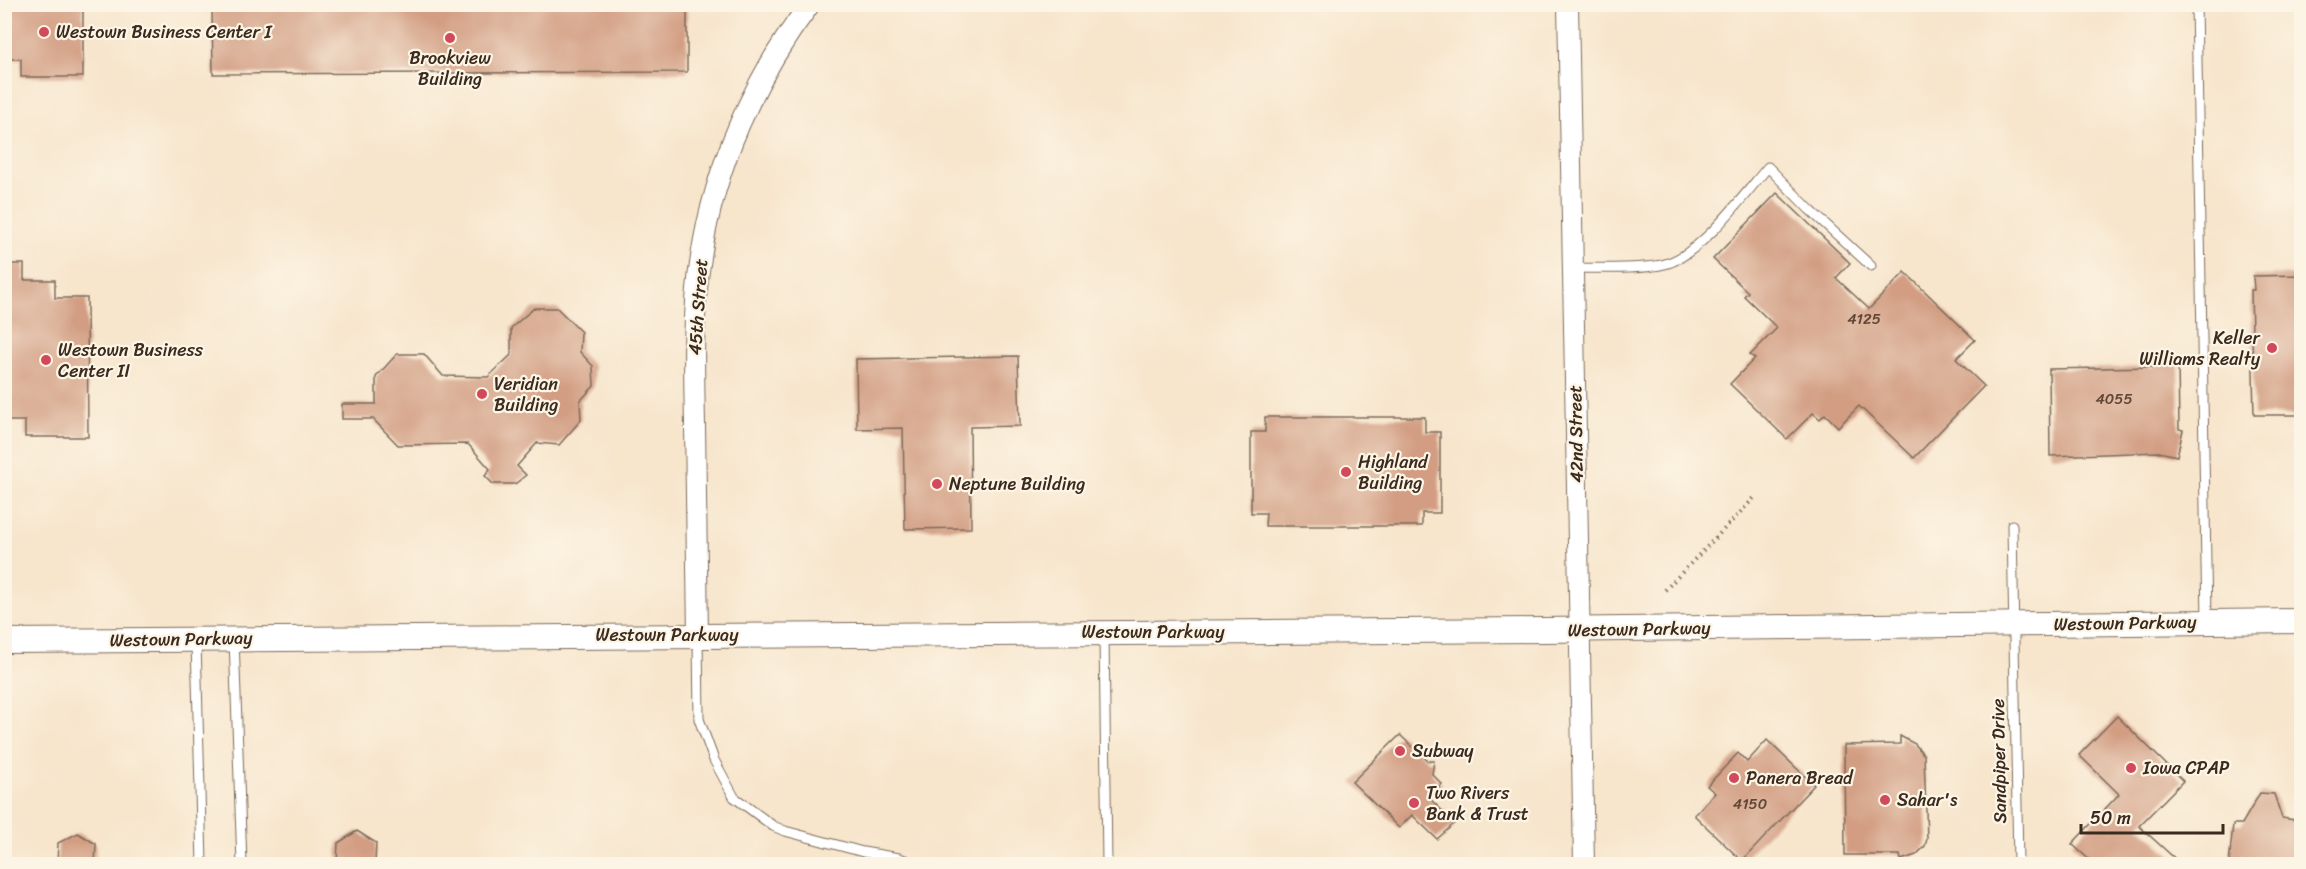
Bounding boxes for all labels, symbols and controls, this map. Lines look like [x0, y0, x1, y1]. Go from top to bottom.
place label: Westown Business Center I [56, 16, 274, 48]
marker: Westown Business Center I [37, 25, 51, 39]
marker: Brookview Building [443, 31, 457, 45]
place label: Brookview Building [409, 42, 491, 95]
street label: 45th Street [679, 258, 717, 356]
house number: 4125 [1847, 306, 1881, 332]
place label: Keller Williams Realty [2139, 322, 2262, 375]
place label: Westown Business Center II [58, 334, 204, 387]
marker: Keller Williams Realty [2265, 341, 2279, 355]
marker: Westown Business Center II [39, 353, 53, 367]
place label: Veridian Building [494, 368, 558, 421]
street label: 42nd Street [1559, 385, 1593, 483]
house number: 4055 [2095, 386, 2133, 412]
marker: Veridian Building [475, 387, 489, 401]
place label: Highland Building [1358, 446, 1429, 499]
marker: Highland Building [1339, 465, 1353, 479]
place label: Neptune Building [949, 468, 1085, 500]
marker: Neptune Building [930, 477, 944, 491]
street label: Westown Parkway [2053, 606, 2197, 640]
street label: Westown Parkway [1567, 612, 1711, 646]
street label: Westown Parkway [1082, 616, 1225, 648]
street label: Westown Parkway [596, 619, 739, 651]
street label: Westown Parkway [109, 622, 253, 656]
street label: Sandpiper Drive [1982, 698, 2016, 824]
place label: Subway [1412, 735, 1474, 767]
marker: Subway [1393, 744, 1407, 758]
place label: Iowa CPAP [2142, 752, 2230, 784]
marker: Iowa CPAP [2124, 761, 2138, 775]
place label: Panera Bread [1746, 762, 1854, 794]
marker: Panera Bread [1727, 771, 1741, 785]
place label: Two Rivers Bank & Trust [1426, 777, 1529, 830]
place label: Sahar's [1897, 784, 1958, 816]
house number: 4150 [1733, 791, 1767, 817]
marker: Sahar's [1878, 793, 1892, 807]
marker: Two Rivers Bank & Trust [1407, 796, 1421, 810]
scale bar [2081, 797, 2224, 835]
text: 50 m [2090, 802, 2131, 834]

